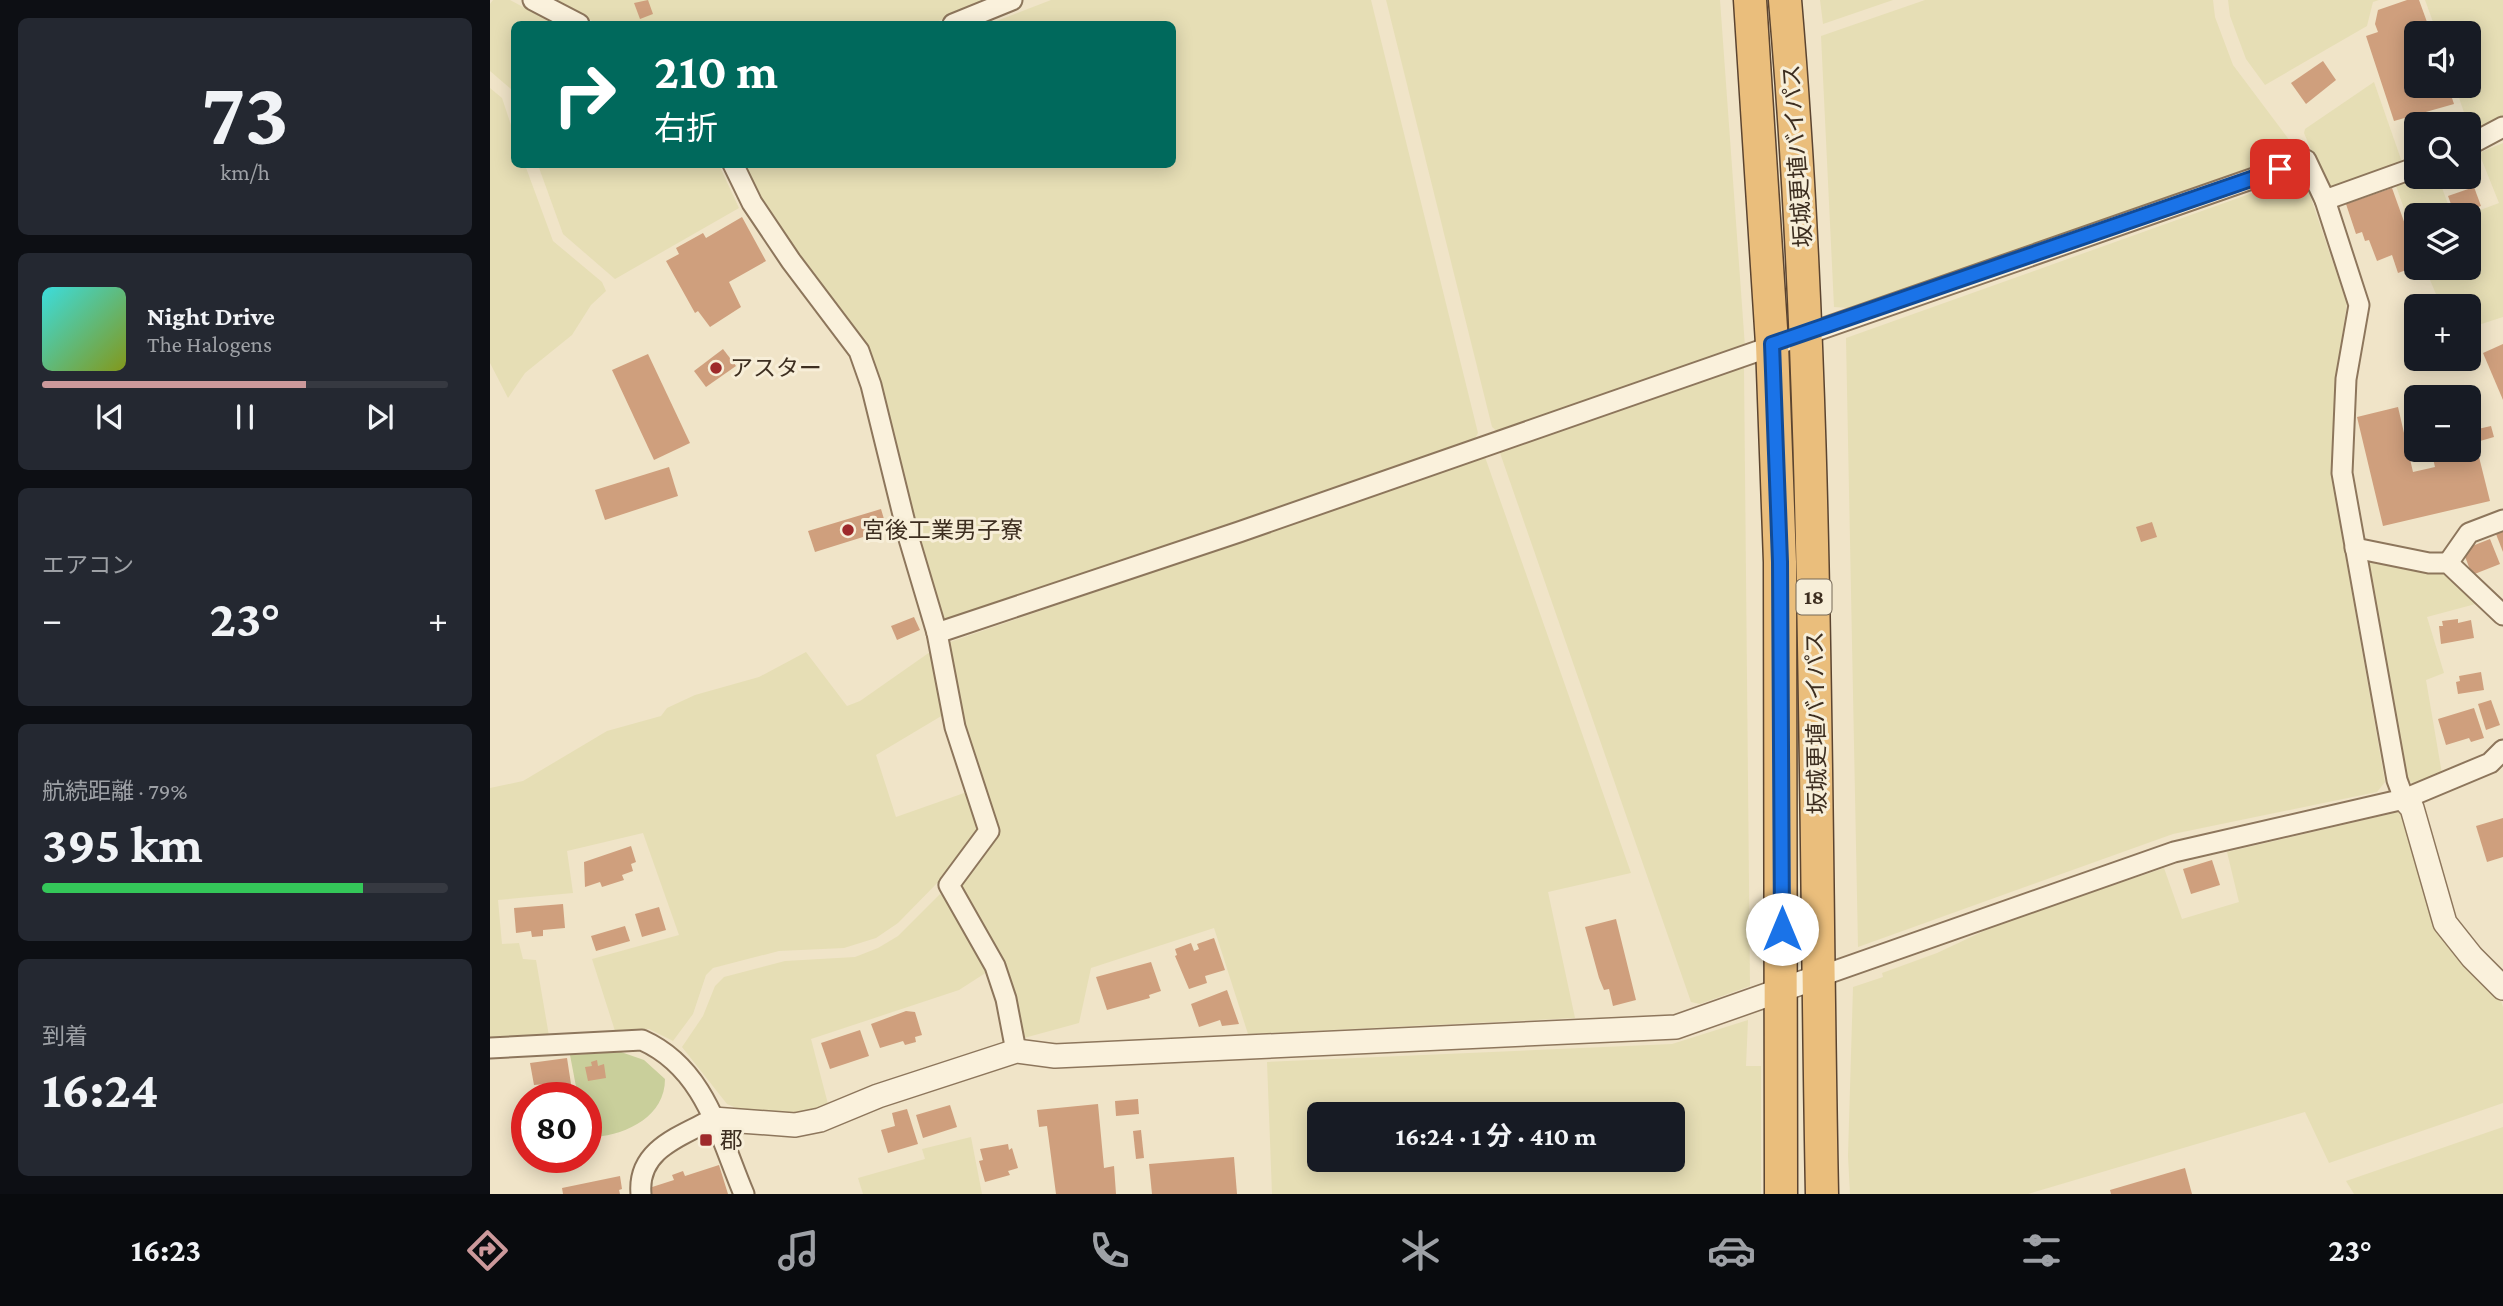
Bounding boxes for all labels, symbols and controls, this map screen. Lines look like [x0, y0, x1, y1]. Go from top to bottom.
map controls [2404, 21, 2481, 462]
button: sound [2404, 21, 2481, 98]
text: 210 m [654, 44, 778, 99]
icon: right [539, 49, 630, 140]
text: 73 [201, 62, 289, 164]
street label: 坂城更埴バイパス [1778, 64, 1816, 248]
text: 右折 [654, 110, 718, 146]
button: search [2404, 112, 2481, 189]
pin [2250, 139, 2310, 199]
icon: arrive [2261, 150, 2299, 188]
text: km/h [220, 159, 270, 185]
button: layers [2404, 203, 2481, 280]
button: + [2404, 294, 2481, 371]
text: Night Drive [147, 302, 275, 331]
text: The Halogens [147, 331, 272, 357]
place label: アスター [730, 355, 822, 381]
marker: アスター [708, 360, 724, 376]
button: − [2404, 385, 2481, 462]
icon: previous [91, 398, 129, 436]
icon: pause [226, 398, 264, 436]
icon: next [361, 398, 399, 436]
place label: 宮後工業男子寮 [862, 517, 1023, 543]
marker: 宮後工業男子寮 [840, 522, 856, 538]
text: エアコン [42, 552, 134, 578]
road number: 18 [1796, 580, 1832, 614]
text: 23° [209, 589, 281, 647]
text: − [42, 598, 62, 640]
text: + [428, 598, 448, 640]
street label: 坂城更埴バイパス [1801, 631, 1831, 815]
text: 航続距離 · 79% [42, 778, 187, 804]
text: 395 km [42, 815, 203, 873]
position arrow [1745, 892, 1819, 966]
text: 到着 [42, 1023, 88, 1049]
text: 16:24 [42, 1060, 159, 1118]
speed limit sign: 80 [511, 1082, 602, 1173]
text: 16:24 · 1 分 · 410 m [1396, 1122, 1596, 1151]
place label: 郡 [720, 1127, 743, 1153]
marker: 郡 [698, 1132, 714, 1148]
icon: directions [463, 1226, 512, 1275]
icon: music [774, 1226, 823, 1275]
icon: phone [1085, 1226, 1134, 1275]
icon: climate [1396, 1226, 1445, 1275]
icon: car [1707, 1226, 1756, 1275]
icon: filters [2017, 1226, 2066, 1275]
text: 16:23 [131, 1232, 201, 1268]
text: 23° [2328, 1232, 2372, 1268]

